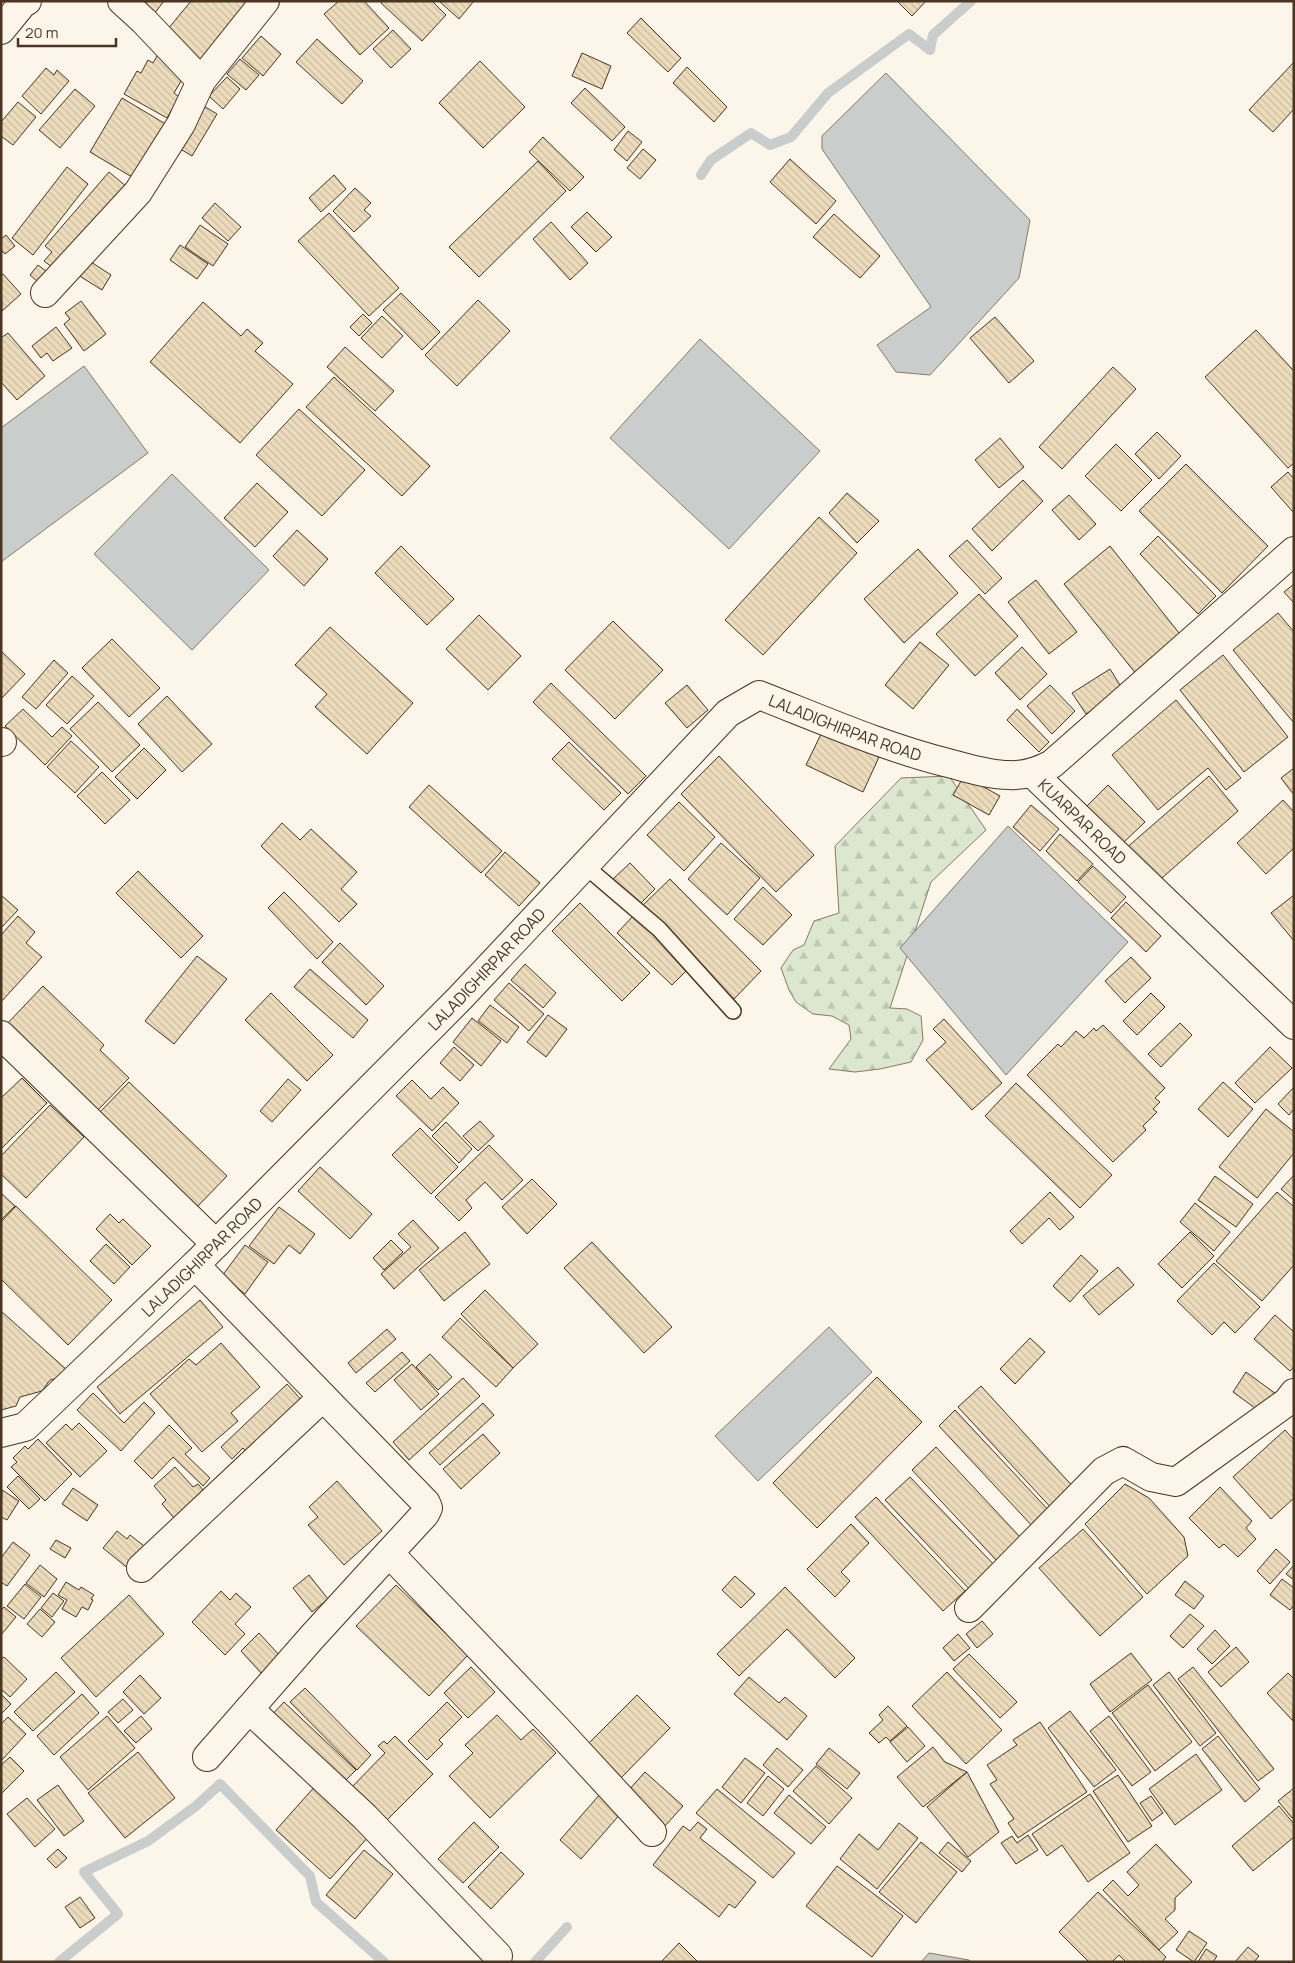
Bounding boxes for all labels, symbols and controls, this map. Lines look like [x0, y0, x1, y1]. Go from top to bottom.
scale bar [18, 15, 115, 47]
text: 20 m [25, 22, 58, 43]
street label: LALADIGHIRPAR ROAD [765, 689, 925, 766]
street label: KUARPAR ROAD [1033, 774, 1132, 870]
street label: LALADIGHIRPAR ROAD [423, 903, 550, 1035]
street label: LALADIGHIRPAR ROAD [136, 1192, 267, 1322]

